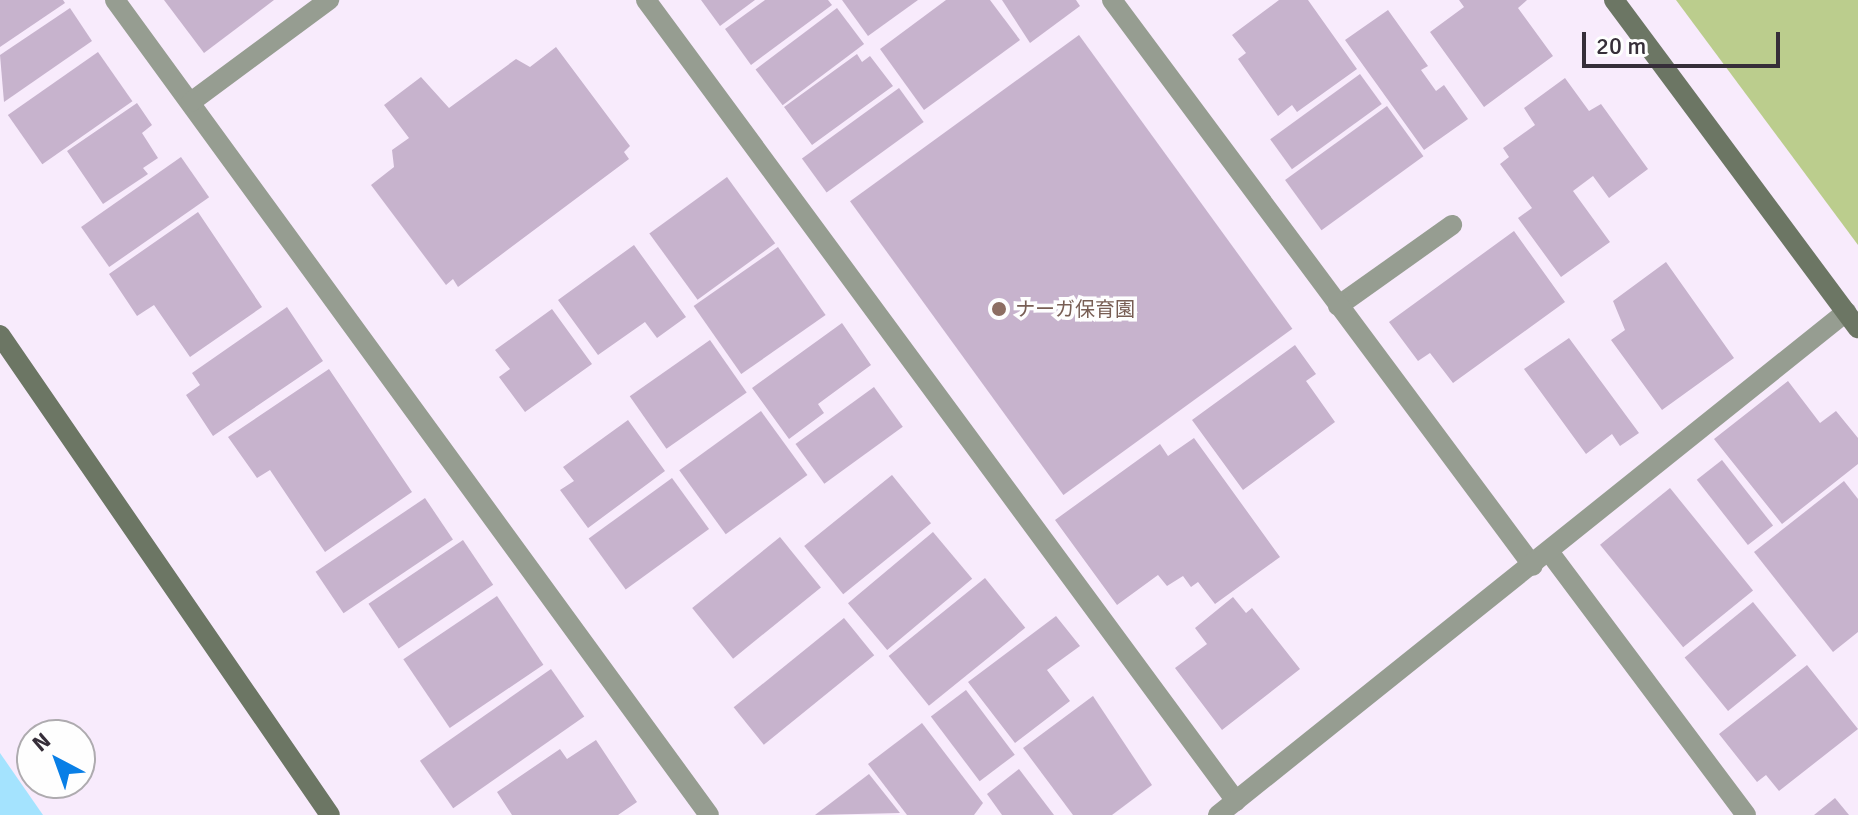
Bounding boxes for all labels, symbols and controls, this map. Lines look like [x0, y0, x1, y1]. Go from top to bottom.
scale bar [1586, 16, 1784, 66]
text: 20 m [1596, 31, 1646, 61]
place label: ナーガ保育園 [1015, 297, 1135, 321]
marker: ナーガ保育園 [990, 300, 1008, 318]
north arrow [16, 719, 96, 799]
text: N [27, 727, 56, 757]

